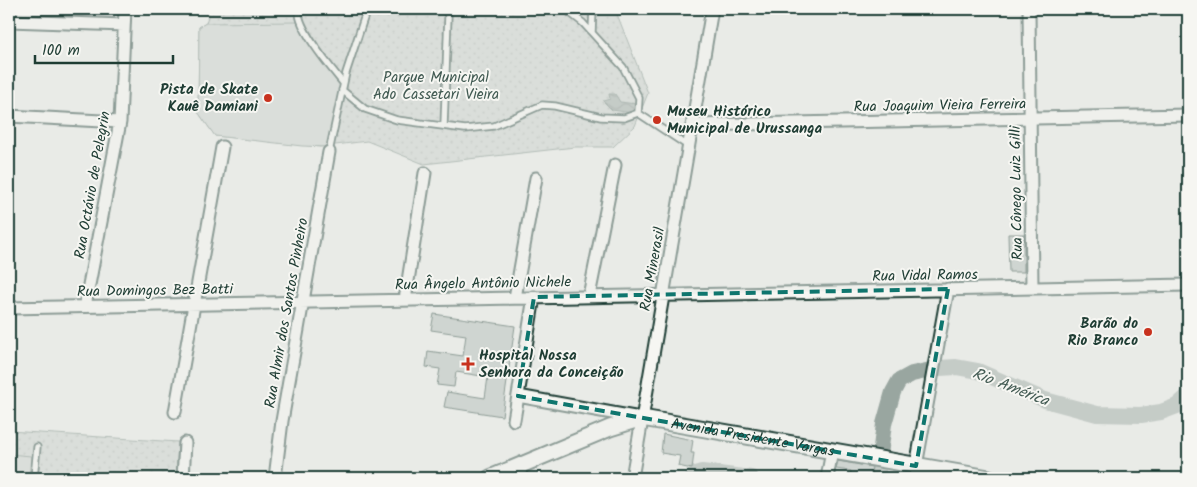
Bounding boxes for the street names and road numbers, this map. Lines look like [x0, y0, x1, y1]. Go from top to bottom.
street label: Rua Joaquim Vieira Ferreira [854, 92, 1026, 120]
street label: Rua Octávio de Pelegrin [68, 109, 118, 261]
street label: Rua Cônego Luiz Gilli [1004, 124, 1030, 261]
street label: Rua Almir dos Santos Pinheiro [258, 216, 316, 410]
street label: Rua Minerasil [634, 225, 672, 313]
street label: Rua Vidal Ramos [872, 263, 979, 289]
street label: Rua Ângelo Antônio Nichele [395, 270, 572, 298]
street label: Rua Domingos Bez Batti [77, 278, 235, 304]
street label: Avenida Presidente Vargas [669, 412, 837, 464]

